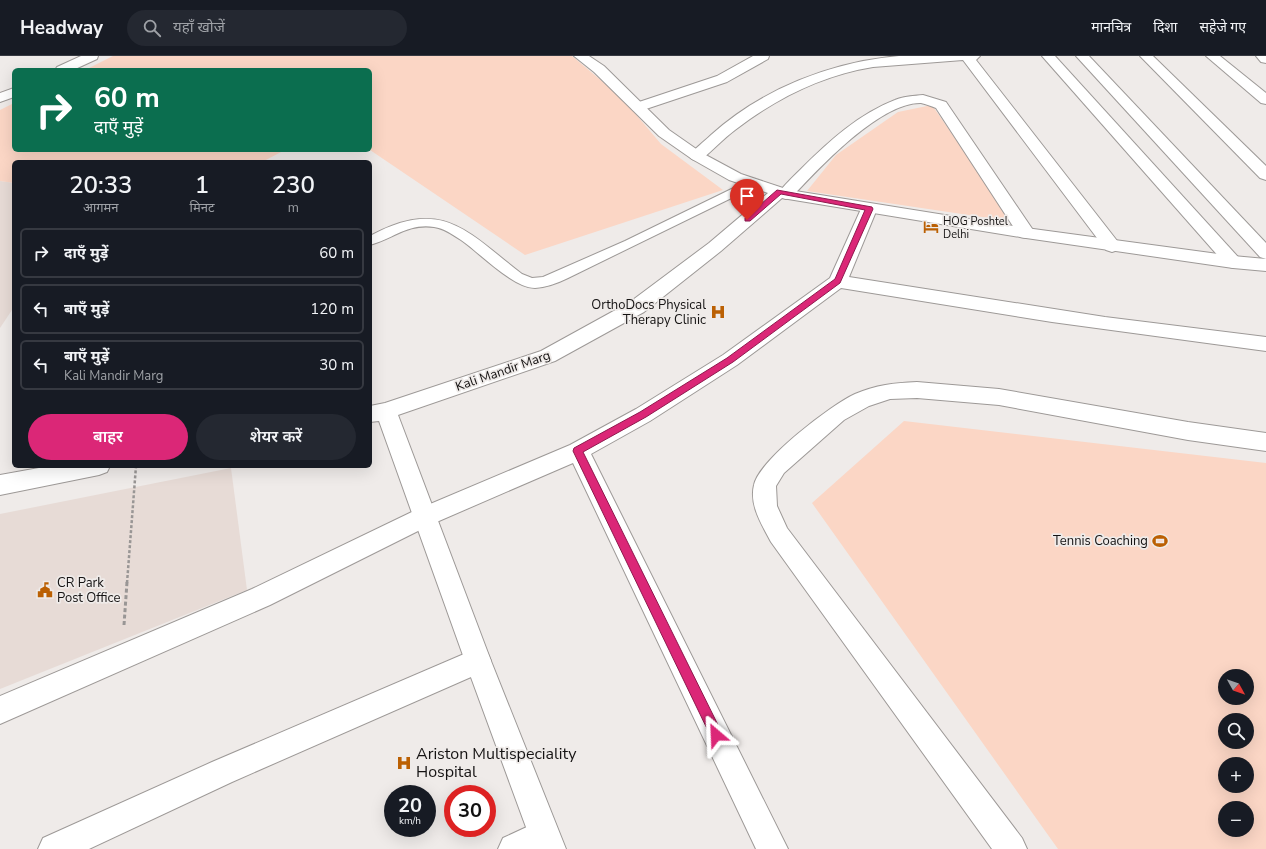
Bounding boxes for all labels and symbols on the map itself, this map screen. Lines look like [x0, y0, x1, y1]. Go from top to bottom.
pin [730, 179, 764, 220]
place label: HOG Poshtel Delhi [943, 214, 1009, 242]
hotel icon: HOG Poshtel Delhi [922, 218, 940, 236]
place label: OrthoDocs Physical Therapy Clinic [591, 296, 706, 329]
hospital icon: OrthoDocs Physical Therapy Clinic [709, 303, 727, 321]
street label: Kali Mandir Marg [453, 346, 553, 396]
place label: Tennis Coaching [1053, 532, 1148, 550]
sports icon: Tennis Coaching [1151, 532, 1169, 550]
place label: CR Park Post Office [57, 574, 120, 607]
public building icon: CR Park Post Office [36, 581, 54, 599]
north arrow [1218, 669, 1254, 705]
position arrow [695, 714, 737, 756]
place label: Ariston Multispeciality Hospital [416, 743, 577, 783]
hospital icon: Ariston Multispeciality Hospital [395, 754, 413, 772]
speed limit sign: 30 [444, 785, 496, 837]

